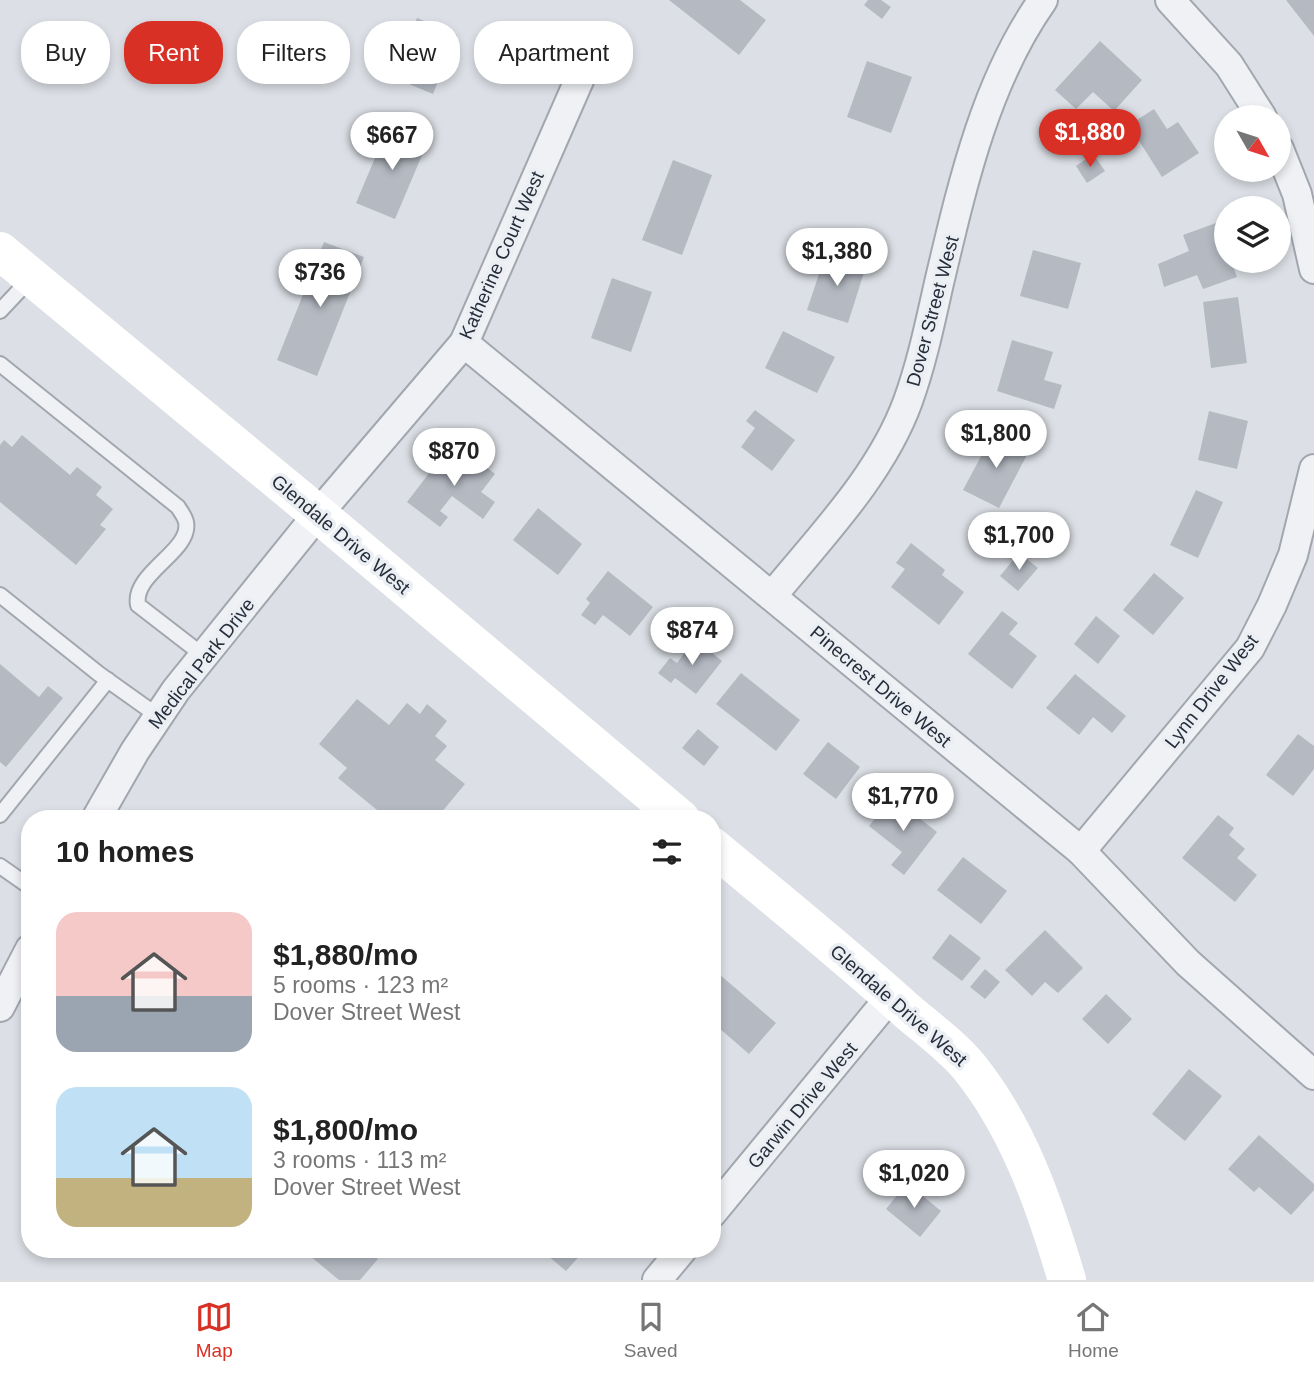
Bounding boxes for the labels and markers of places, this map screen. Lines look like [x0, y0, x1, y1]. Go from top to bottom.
pin: $1,880 [1033, 110, 1147, 169]
pin: $667 [351, 113, 433, 172]
pin: $1,380 [780, 229, 894, 288]
pin: $736 [279, 250, 361, 309]
pin: $1,800 [939, 410, 1053, 470]
pin: $870 [413, 428, 495, 488]
pin: $1,700 [962, 512, 1076, 572]
pin: $874 [651, 608, 733, 667]
pin: $1,770 [846, 774, 960, 833]
pin: $1,020 [857, 1150, 971, 1210]

